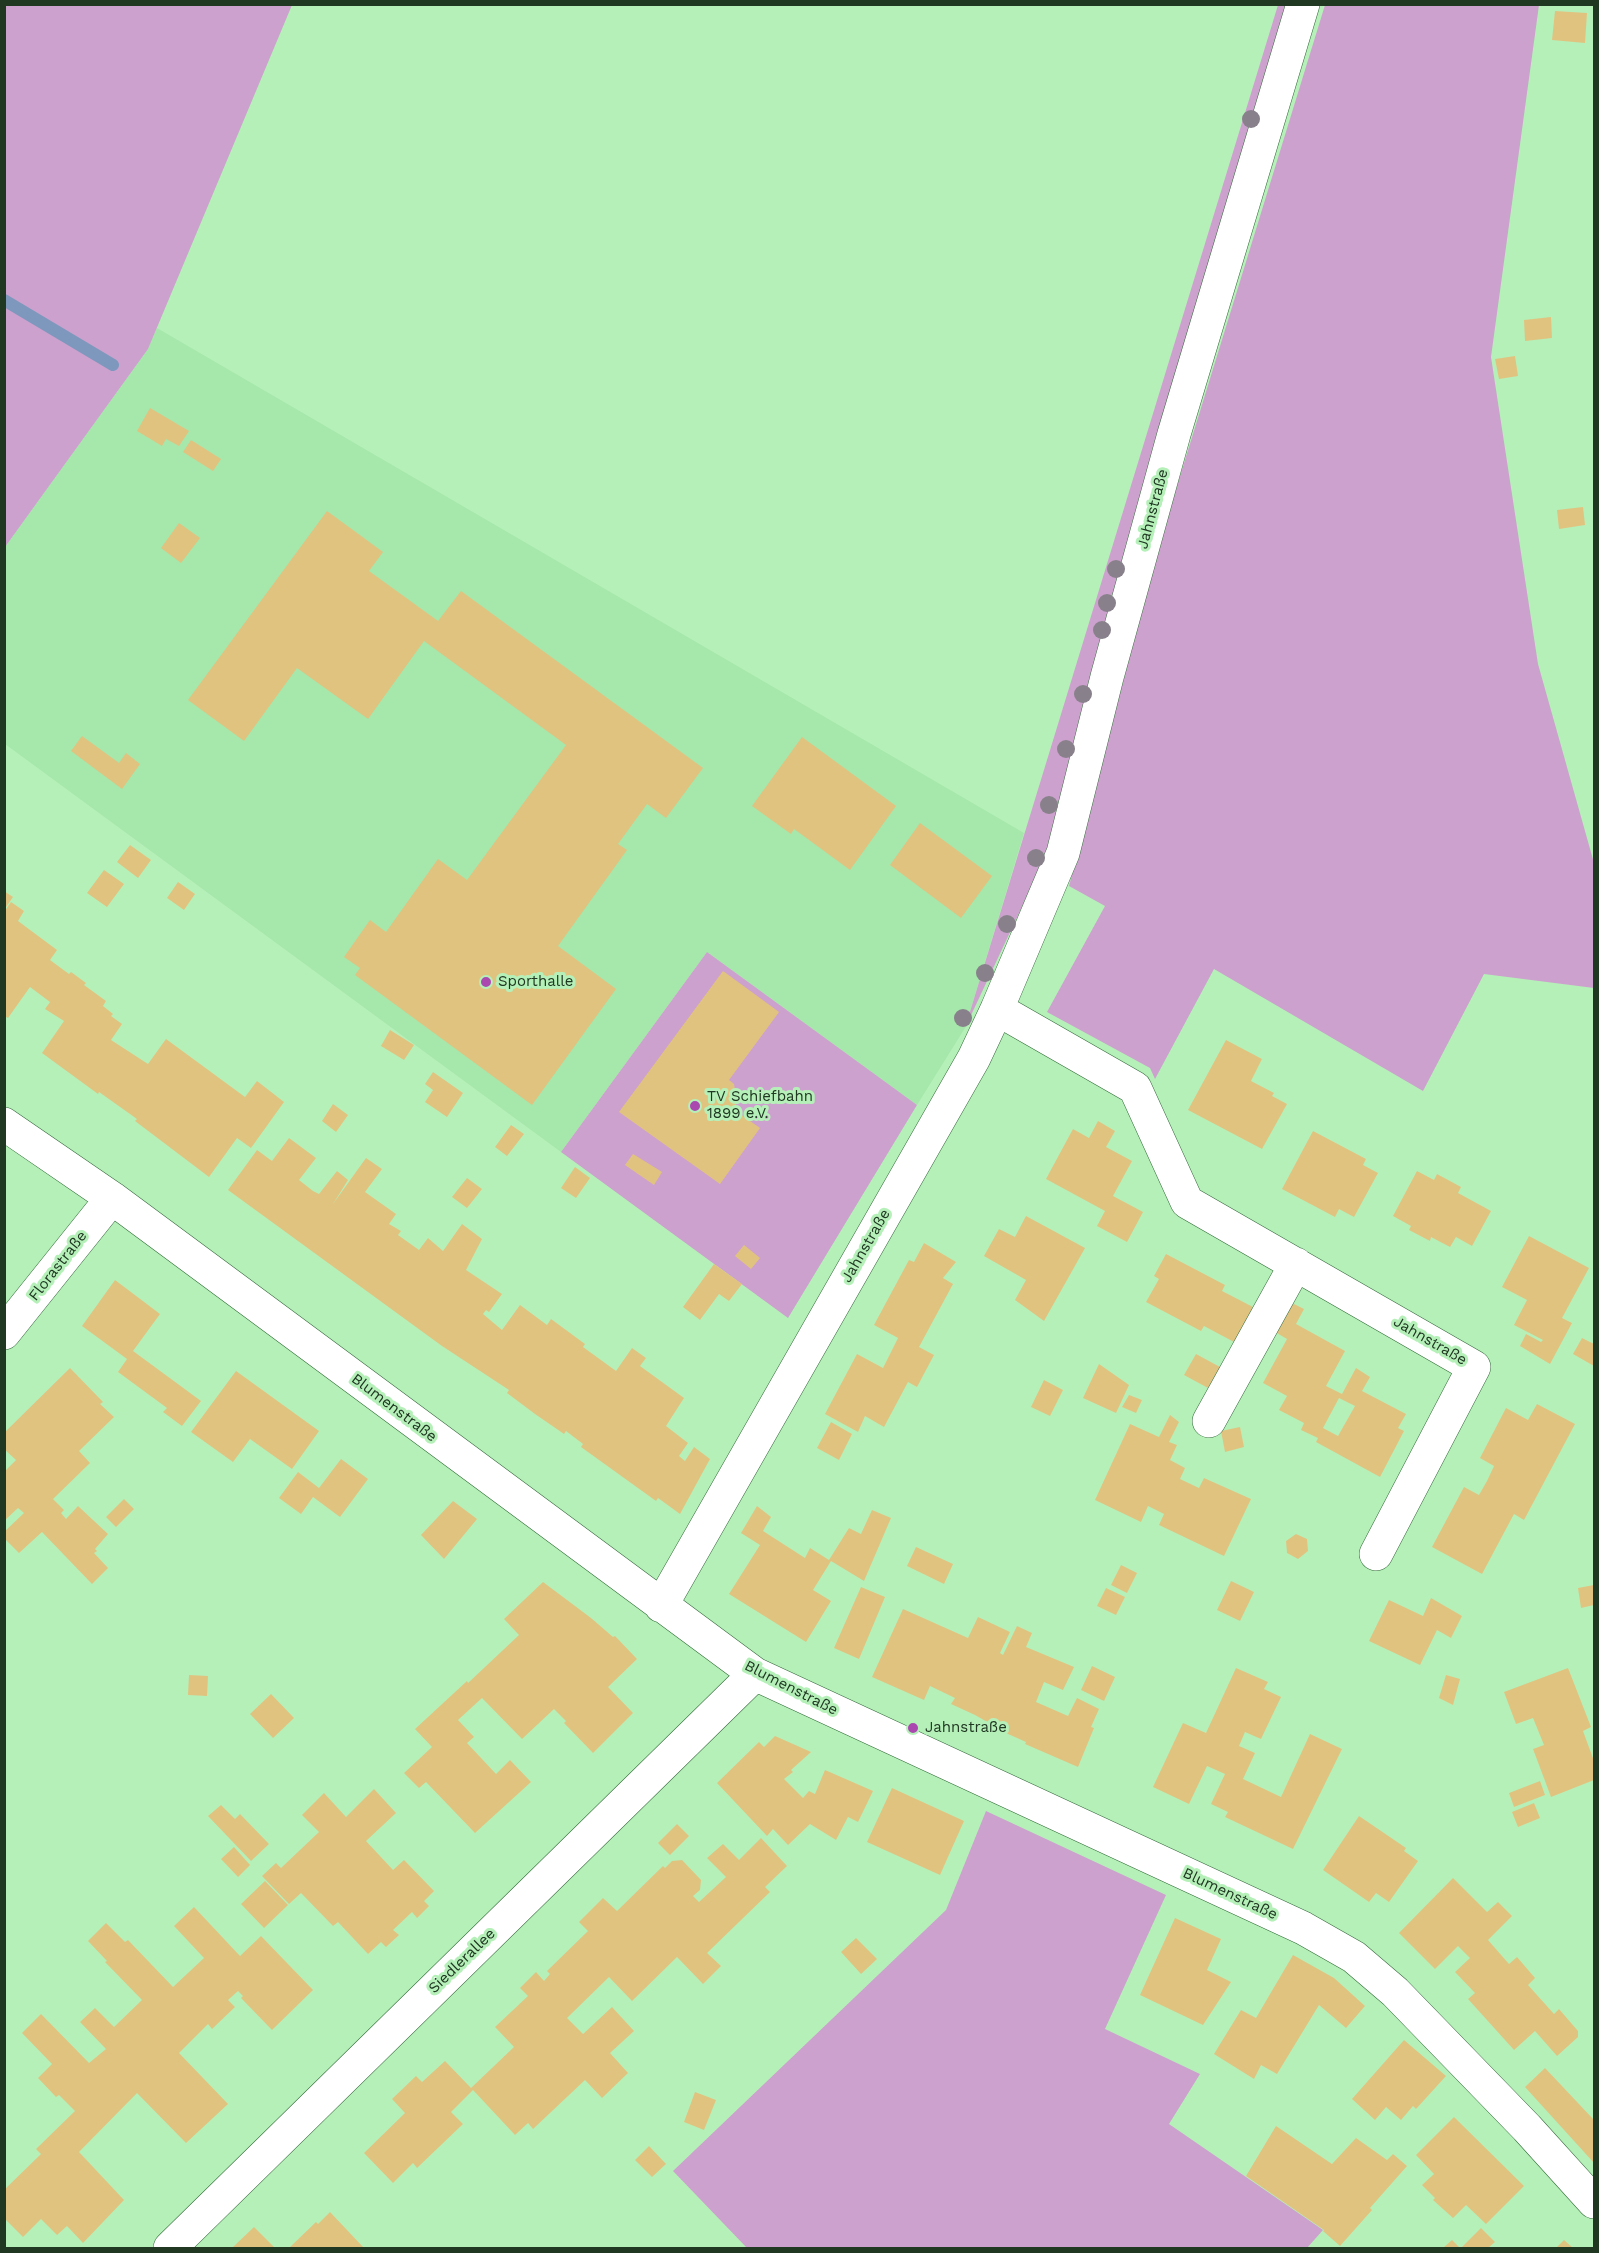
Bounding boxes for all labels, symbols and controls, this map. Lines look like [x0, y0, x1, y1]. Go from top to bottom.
street label: Jahnstraße [1134, 467, 1172, 551]
place label: Sporthalle [498, 973, 574, 991]
marker: Sporthalle [479, 975, 493, 989]
place label: TV Schiefbahn 1899 e.V. [707, 1088, 813, 1123]
marker: TV Schiefbahn 1899 e.V. [688, 1099, 702, 1113]
street label: Jahnstraße [838, 1206, 894, 1286]
street label: Florastraße [25, 1228, 91, 1304]
street label: Jahnstraße [1390, 1313, 1470, 1369]
street label: Blumenstraße [348, 1370, 440, 1446]
street label: Blumenstraße [741, 1657, 841, 1719]
place label: Jahnstraße [925, 1719, 1007, 1737]
marker: Jahnstraße [906, 1721, 920, 1735]
street label: Blumenstraße [1180, 1864, 1280, 1924]
street label: Siedlerallee [425, 1925, 499, 1997]

